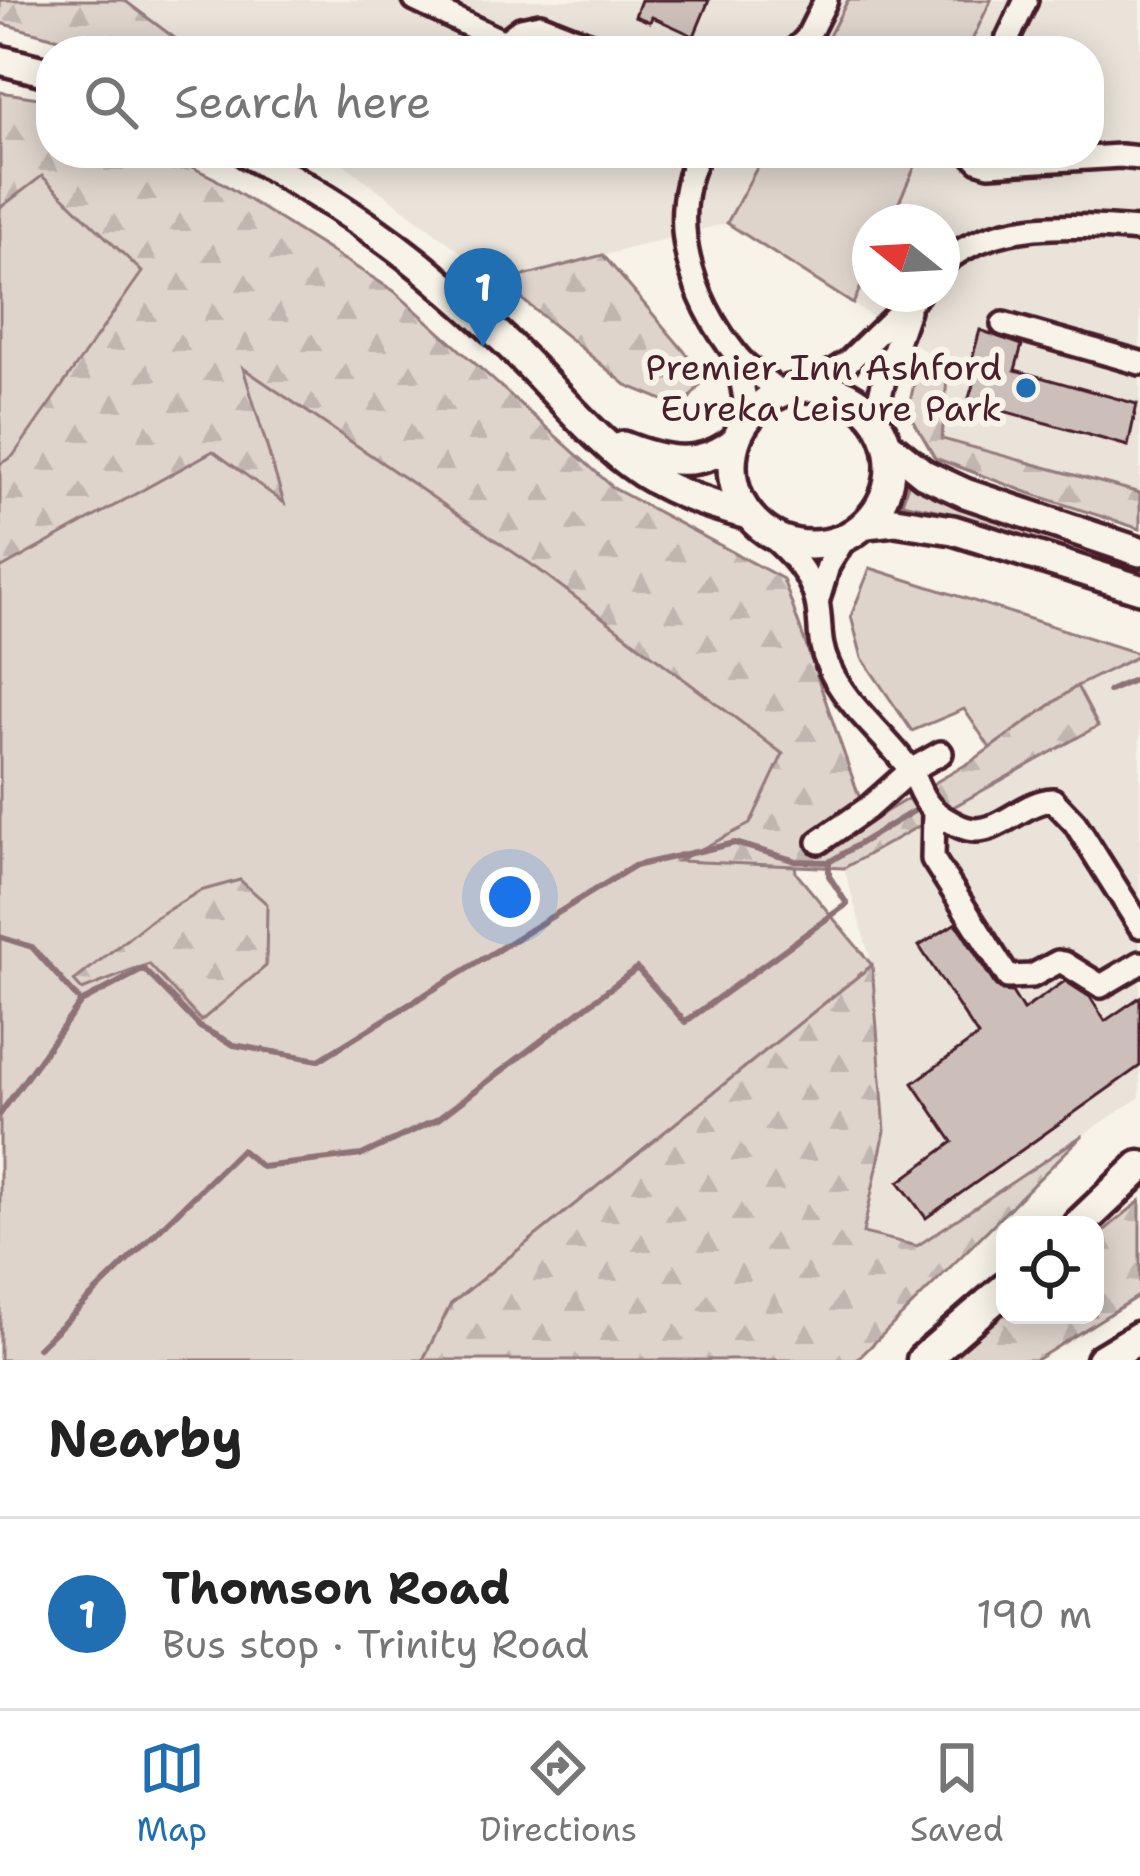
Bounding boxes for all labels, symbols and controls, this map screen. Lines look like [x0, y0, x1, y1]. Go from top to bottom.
search box [36, 36, 1104, 168]
icon: search [78, 69, 144, 135]
text: Search here [174, 72, 431, 132]
north arrow [852, 204, 960, 312]
pin: 1 [444, 248, 522, 347]
place label: Premier Inn Ashford Eureka Leisure Park [645, 343, 1002, 433]
marker: Premier Inn Ashford Eureka Leisure Park [1013, 375, 1039, 401]
your location [480, 867, 540, 927]
map controls [996, 1216, 1104, 1324]
button: locate [996, 1216, 1104, 1324]
text: Nearby [48, 1404, 243, 1472]
text: Thomson Road [162, 1558, 511, 1618]
text: 1 [78, 1588, 96, 1640]
text: 190 m [976, 1588, 1092, 1640]
text: Bus stop · Trinity Road [162, 1618, 589, 1670]
tab: Map [136, 1735, 207, 1852]
tab: Directions [480, 1735, 637, 1852]
tab: Saved [910, 1735, 1004, 1852]

